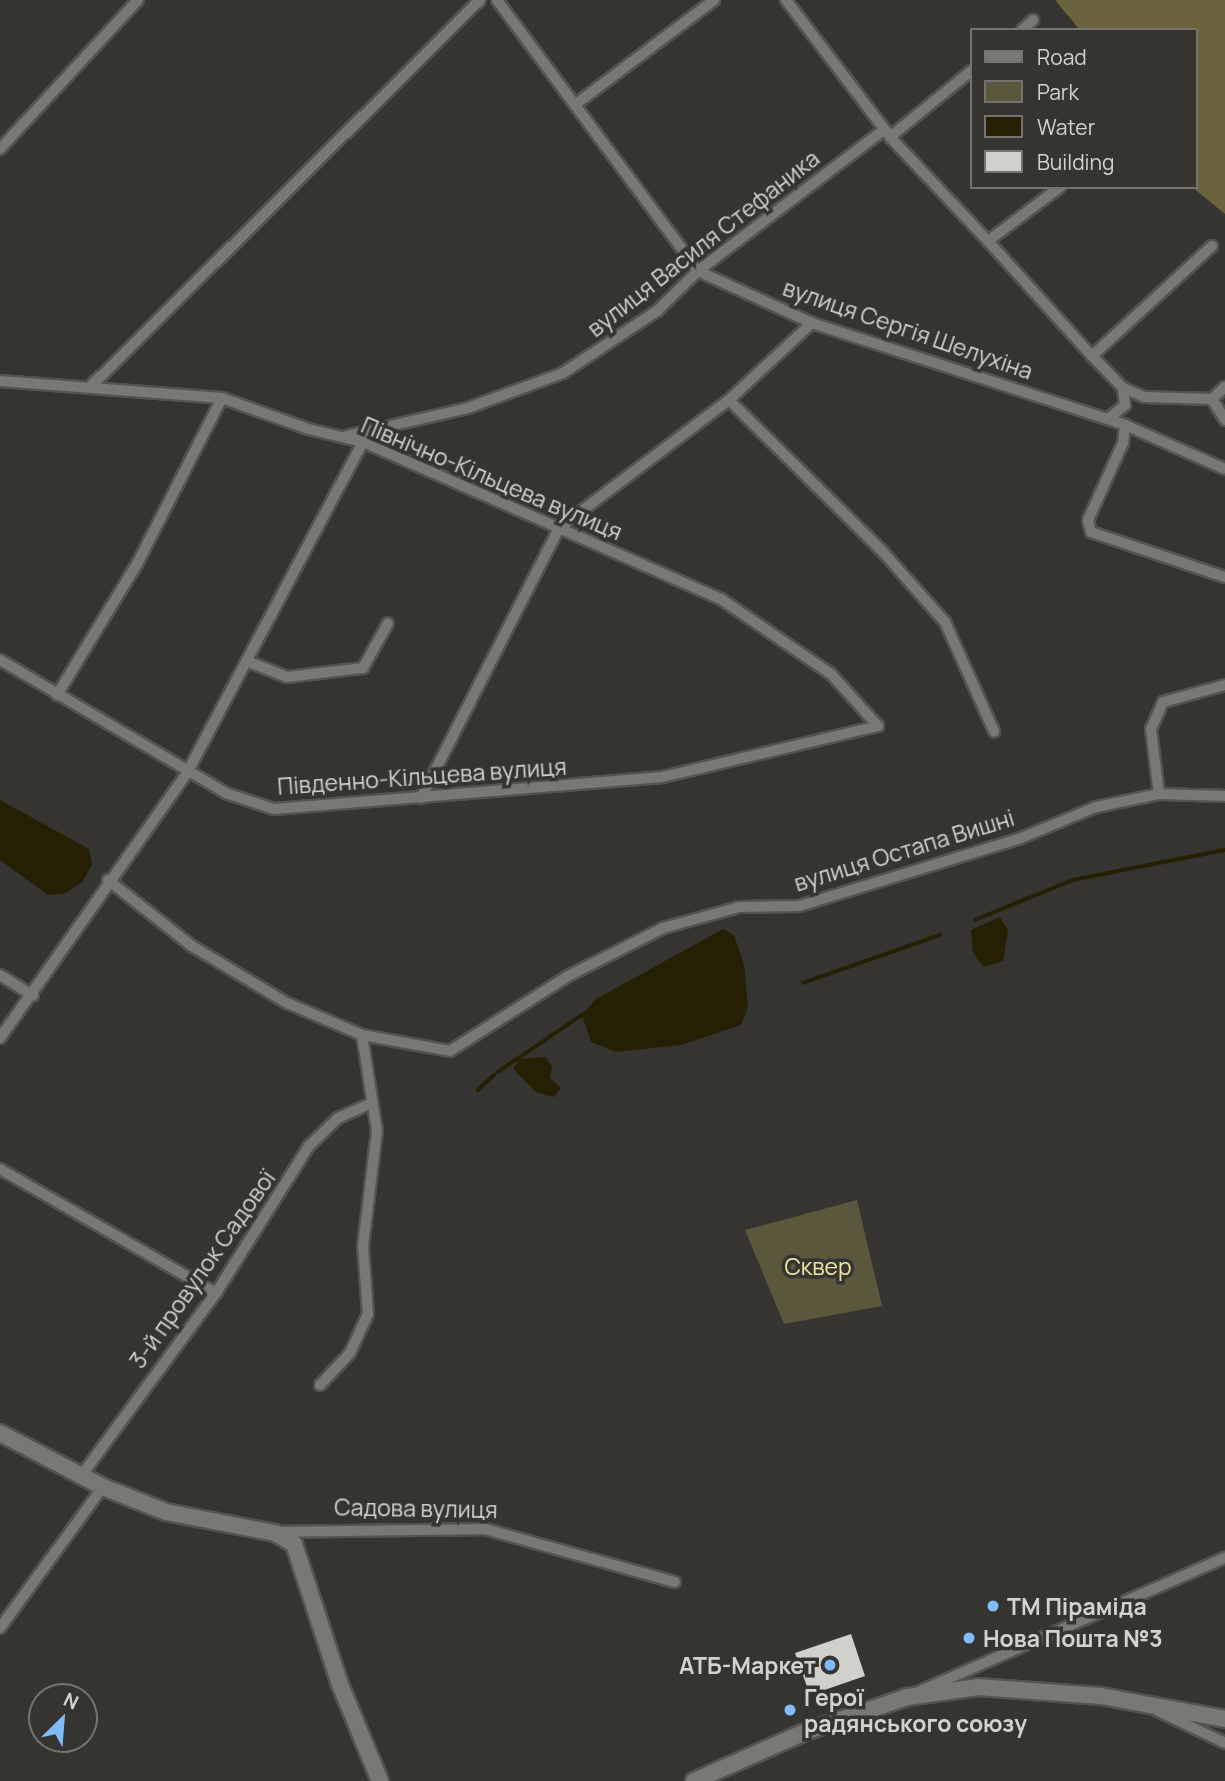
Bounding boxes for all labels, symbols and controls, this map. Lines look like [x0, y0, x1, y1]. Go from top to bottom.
legend [970, 28, 1197, 189]
text: Road [1037, 43, 1087, 71]
text: Park [1037, 78, 1079, 106]
text: Water [1037, 113, 1095, 141]
street label: вулиця Василя Стефаника [581, 144, 825, 342]
text: Building [1037, 148, 1114, 176]
street label: вулиця Сергія Шелухіна [780, 273, 1036, 385]
street label: Північно-Кільцева вулиця [357, 410, 627, 546]
street label: Південно-Кільцева вулиця [276, 752, 568, 800]
street label: вулиця Остапа Вишні [791, 803, 1017, 897]
street label: 3-й провулок Садової [123, 1165, 281, 1373]
park label: Сквер [784, 1252, 852, 1280]
street label: Садова вулиця [334, 1493, 498, 1523]
place label: ТМ Піраміда [1007, 1592, 1147, 1620]
marker: ТМ Піраміда [985, 1598, 1001, 1614]
place label: Нова Пошта №3 [983, 1624, 1163, 1652]
marker: Нова Пошта №3 [961, 1630, 977, 1646]
place label: АТБ-Маркет [679, 1651, 816, 1679]
marker: АТБ-Маркет [822, 1657, 838, 1673]
north arrow [28, 1683, 98, 1753]
place label: Герої радянського союзу [804, 1683, 1027, 1737]
text: N [59, 1686, 83, 1715]
marker: Герої радянського союзу [782, 1702, 798, 1718]

